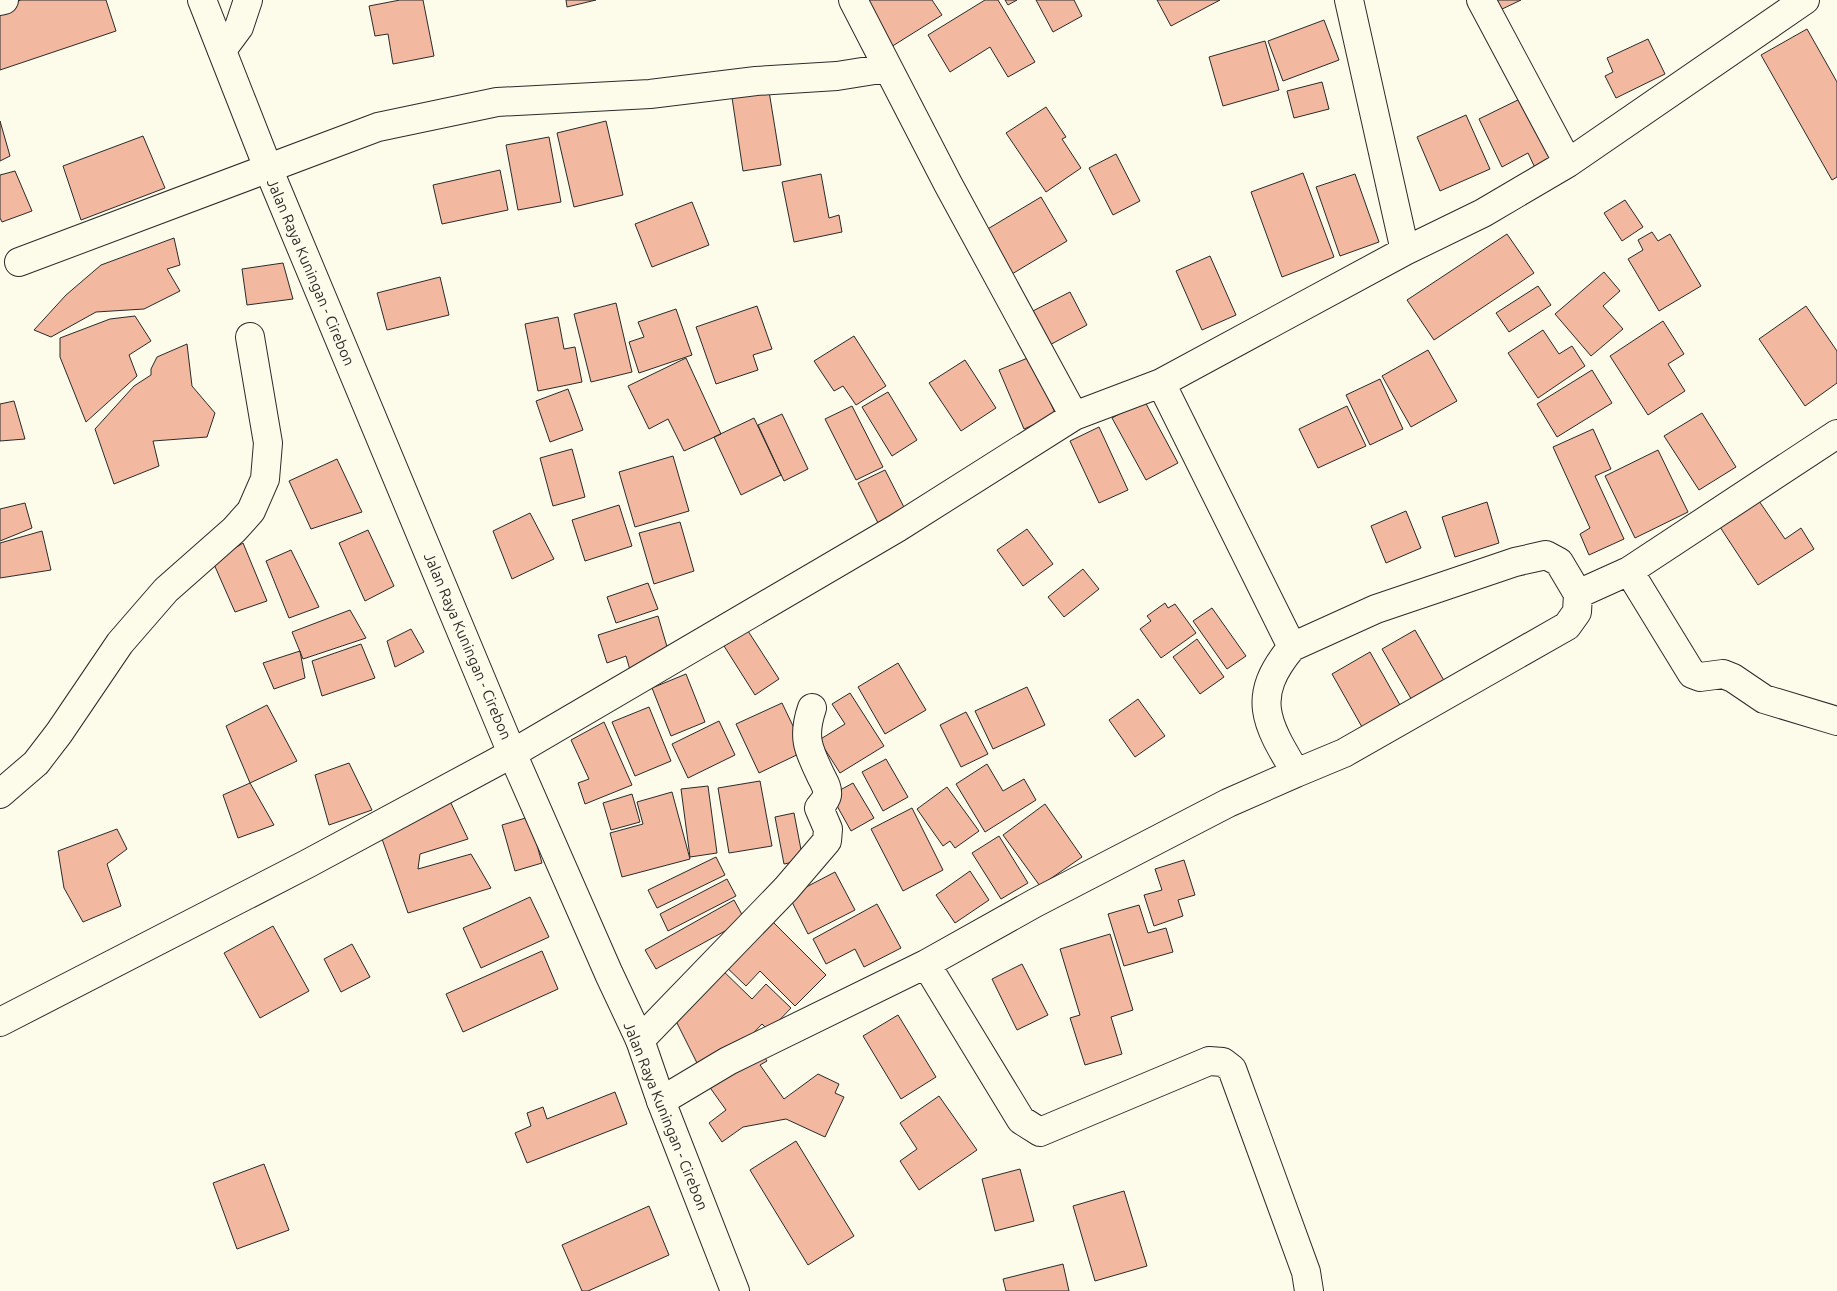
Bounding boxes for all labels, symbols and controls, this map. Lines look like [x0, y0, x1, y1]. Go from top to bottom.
street label: Jalan Raya Kuningan - Cirebon [264, 176, 358, 368]
street label: Jalan Raya Kuningan - Cirebon [421, 550, 515, 742]
street label: Jalan Raya Kuningan - Cirebon [620, 1019, 712, 1213]

